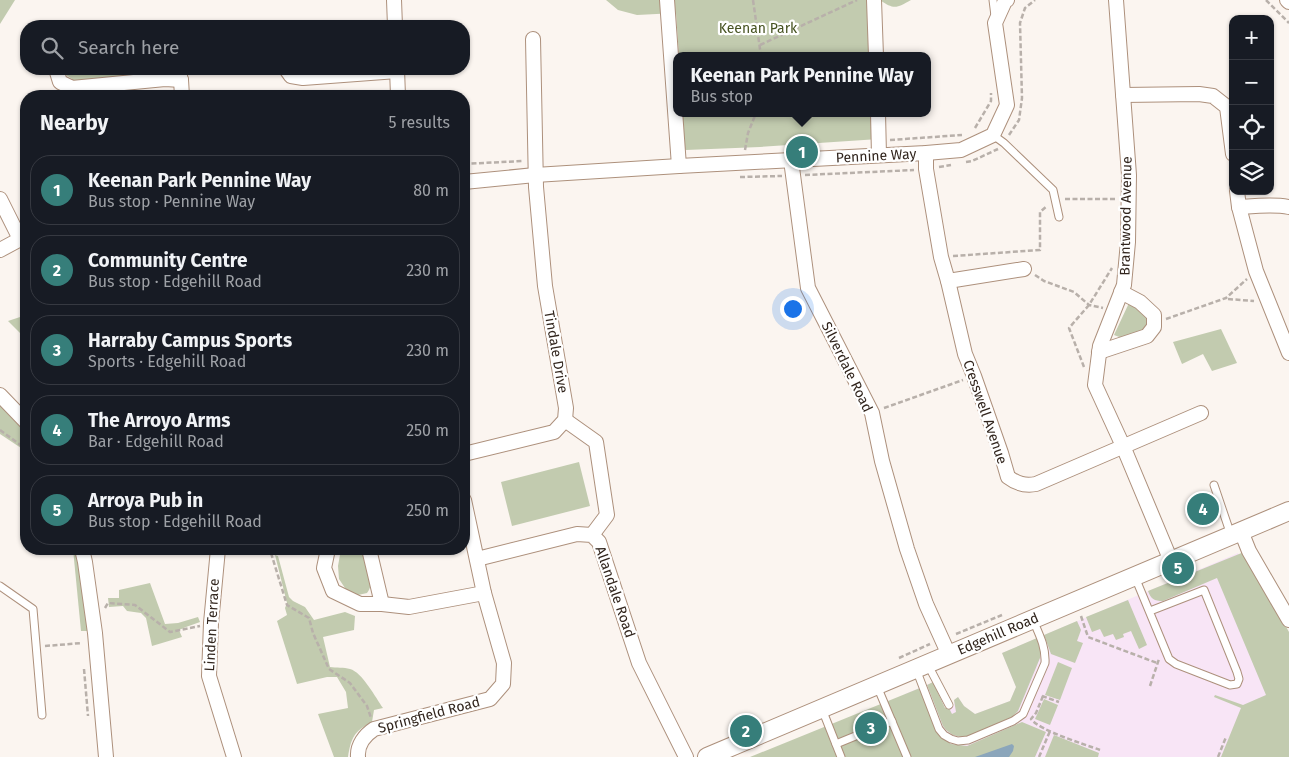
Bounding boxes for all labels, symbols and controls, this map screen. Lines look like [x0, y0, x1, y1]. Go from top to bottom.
map controls [1229, 15, 1274, 195]
button: + [1229, 15, 1274, 60]
search box [20, 20, 470, 75]
park label: Keenan Park [719, 20, 798, 37]
icon: search [38, 34, 66, 62]
text: Search here [78, 36, 179, 59]
popup [673, 52, 931, 117]
button: − [1229, 60, 1274, 105]
text: Keenan Park Pennine Way [691, 64, 914, 87]
text: Bus stop [691, 87, 753, 106]
button: locate [1229, 105, 1274, 150]
text: Nearby [40, 110, 108, 136]
text: 5 results [389, 113, 450, 132]
pin: 1 [786, 133, 818, 171]
street label: Pennine Way [835, 145, 917, 167]
button: layers [1229, 150, 1274, 195]
street label: Brantwood Avenue [1116, 156, 1136, 276]
text: Keenan Park Pennine Way [88, 169, 311, 192]
text: 1 [53, 181, 61, 200]
text: 80 m [413, 181, 449, 200]
text: Bus stop · Pennine Way [88, 192, 255, 211]
text: Community Centre [88, 249, 247, 272]
text: 2 [53, 261, 61, 280]
text: 230 m [406, 261, 449, 280]
text: Bus stop · Edgehill Road [88, 272, 262, 291]
your location [780, 296, 806, 322]
street label: Tindale Drive [540, 309, 572, 395]
street label: Silverdale Road [818, 319, 876, 415]
text: Harraby Campus Sports [88, 329, 292, 352]
text: 3 [53, 341, 61, 360]
text: 230 m [406, 341, 449, 360]
text: Sports · Edgehill Road [88, 352, 246, 371]
street label: Cresswell Avenue [959, 358, 1011, 466]
text: The Arroyo Arms [88, 409, 230, 432]
text: 4 [52, 421, 62, 440]
text: 250 m [406, 421, 449, 440]
text: Bar · Edgehill Road [88, 432, 224, 451]
text: Arroya Pub in [88, 489, 203, 512]
pin: 4 [1187, 490, 1219, 528]
text: 5 [53, 501, 61, 520]
text: 250 m [406, 501, 449, 520]
text: Bus stop · Edgehill Road [88, 512, 262, 531]
street label: Allandale Road [591, 544, 639, 640]
pin: 5 [1162, 549, 1194, 587]
street label: Linden Terrace [201, 578, 223, 672]
street label: Edgehill Road [955, 609, 1041, 659]
street label: Springfield Road [376, 693, 482, 737]
pin: 3 [855, 709, 887, 747]
pin: 2 [730, 712, 762, 750]

